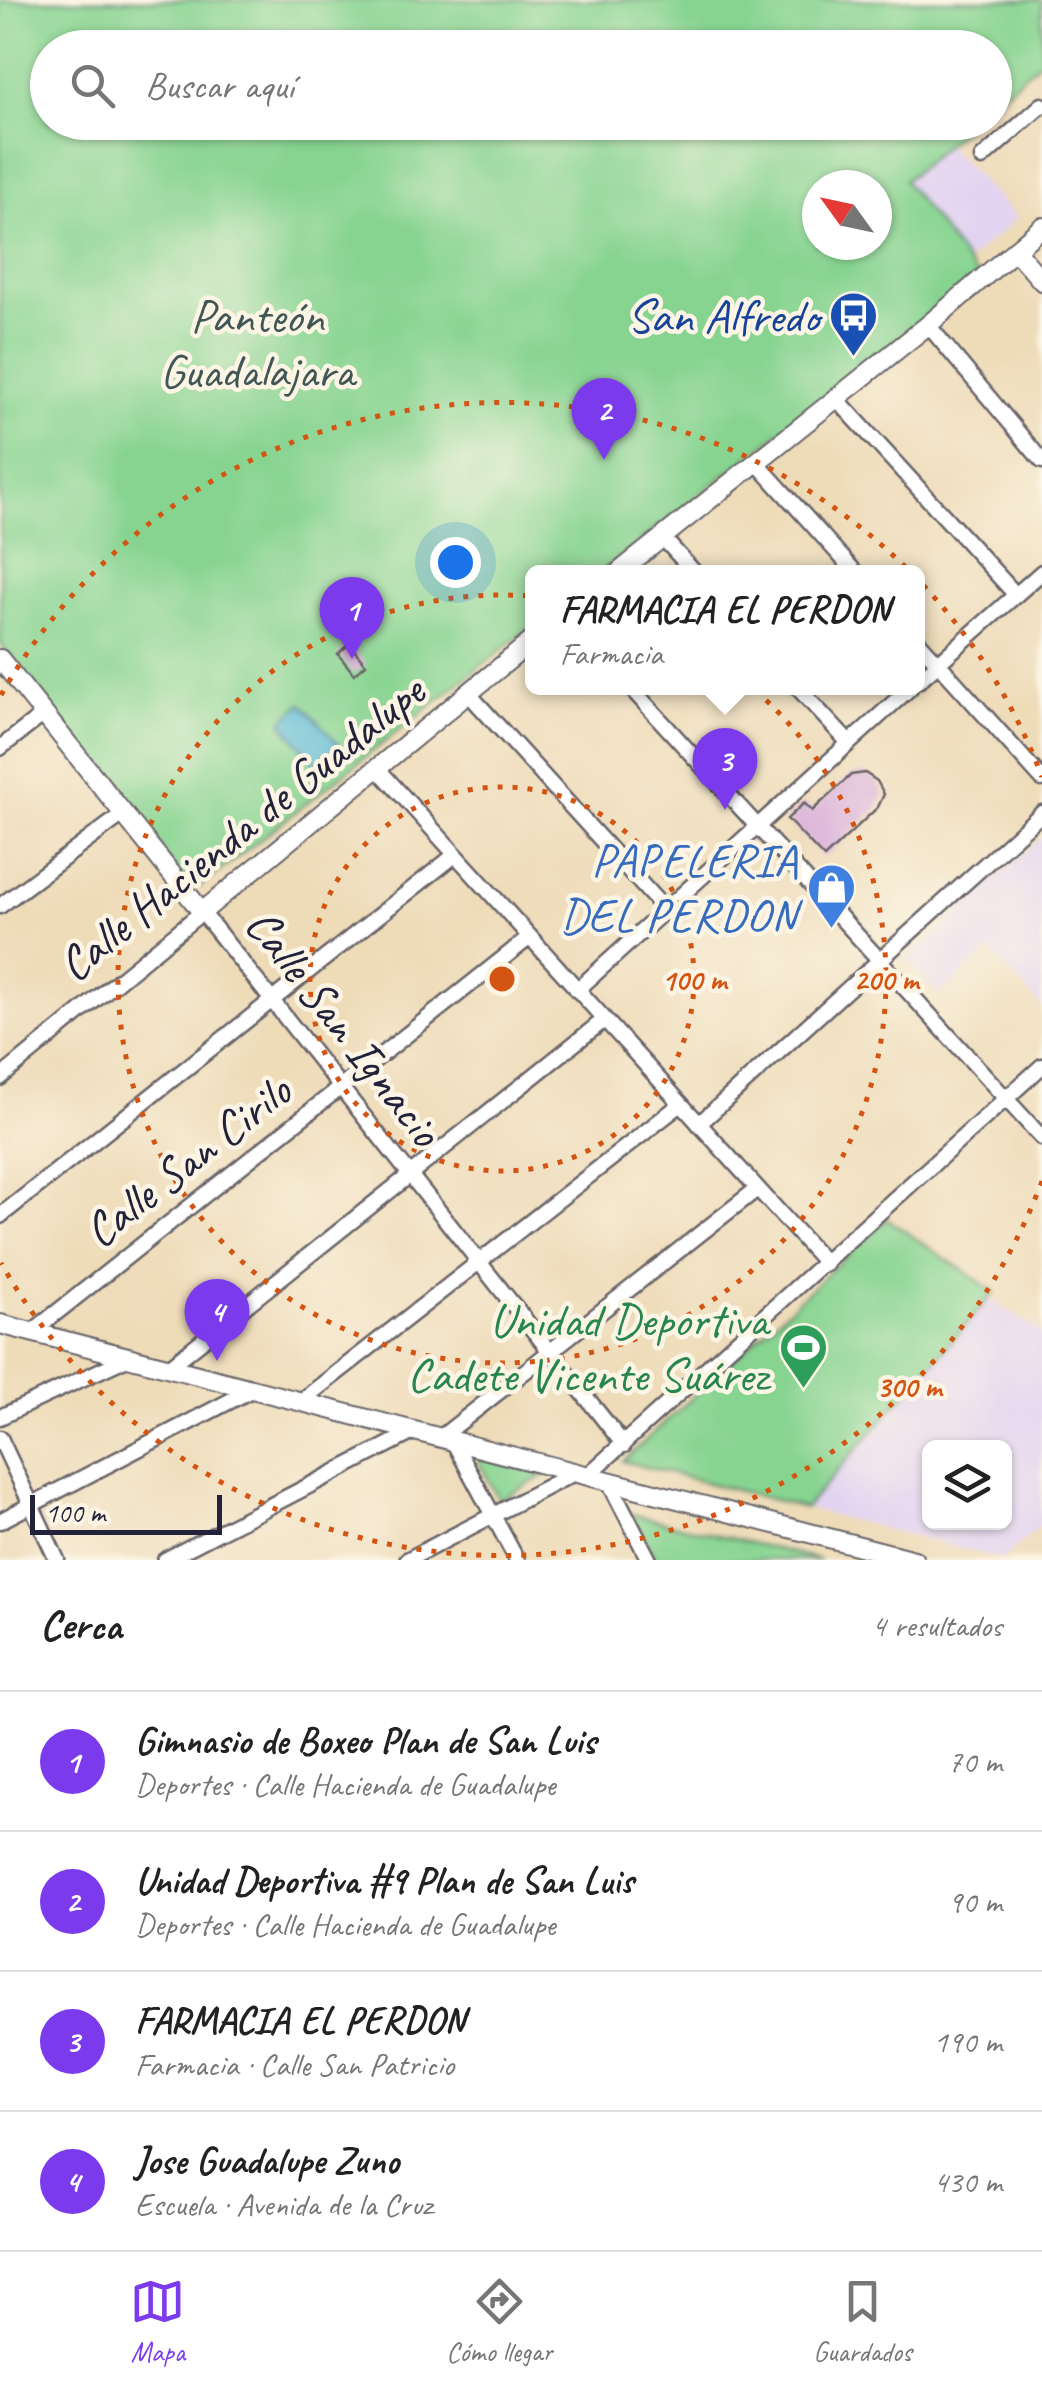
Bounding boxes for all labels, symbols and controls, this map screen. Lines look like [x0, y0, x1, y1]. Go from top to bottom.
search box [30, 30, 1012, 140]
icon: search [65, 58, 120, 113]
text: Buscar aquí [145, 62, 294, 109]
north arrow [802, 170, 892, 260]
park label: Panteón Guadalajara [160, 286, 358, 401]
place label: San Alfredo [627, 286, 824, 346]
bus stop icon: San Alfredo [828, 290, 880, 358]
pin: 2 [572, 378, 636, 460]
your location [430, 537, 481, 588]
popup [525, 565, 925, 695]
pin: 1 [320, 576, 384, 659]
text: FARMACIA EL PERDON [560, 586, 890, 633]
text: Farmacia [560, 633, 663, 674]
street label: Calle Hacienda de Guadalupe [46, 660, 439, 994]
pin: 3 [692, 728, 758, 810]
place label: PAPELERIA DEL PERDON [560, 830, 804, 945]
shop icon: PAPELERIA DEL PERDON [806, 862, 858, 930]
street label: Calle San Ignacio [232, 896, 457, 1160]
centre of rings [484, 961, 520, 997]
text: 100 m [662, 961, 729, 999]
text: 200 m [854, 961, 921, 999]
street label: Calle San Cirilo [71, 1060, 304, 1261]
pin: 4 [184, 1278, 250, 1361]
place label: Unidad Deportiva Cadete Vicente Suárez [407, 1290, 772, 1405]
sports icon: Unidad Deportiva Cadete Vicente Suárez [777, 1322, 829, 1390]
text: 300 m [877, 1368, 944, 1406]
map controls [922, 1440, 1012, 1530]
button: layers [922, 1440, 1012, 1530]
scale bar [30, 1490, 222, 1534]
text: 100 m [45, 1495, 105, 1530]
text: Cerca [40, 1599, 122, 1652]
text: 4 resultados [871, 1605, 1002, 1646]
text: Gimnasio de Boxeo Plan de San Luis [135, 1717, 596, 1764]
text: 1 [65, 1741, 80, 1782]
text: 70 m [948, 1741, 1002, 1782]
text: Deportes · Calle Hacienda de Guadalupe [135, 1764, 555, 1805]
text: Unidad Deportiva #9 Plan de San Luis [135, 1857, 633, 1904]
text: 2 [65, 1881, 80, 1922]
text: 90 m [948, 1881, 1002, 1922]
text: Deportes · Calle Hacienda de Guadalupe [135, 1904, 555, 1945]
text: FARMACIA EL PERDON [135, 1997, 466, 2044]
text: 3 [65, 2021, 80, 2062]
text: 190 m [933, 2021, 1002, 2062]
text: Farmacia · Calle San Patricio [135, 2044, 454, 2085]
text: Jose Guadalupe Zuno [135, 2137, 399, 2184]
text: 4 [65, 2161, 80, 2202]
text: 430 m [933, 2161, 1002, 2202]
text: Escuela · Avenida de la Cruz [135, 2184, 432, 2225]
tab: Mapa [130, 2274, 185, 2369]
tab: Cómo llegar [446, 2274, 552, 2369]
tab: Guardados [813, 2274, 912, 2369]

